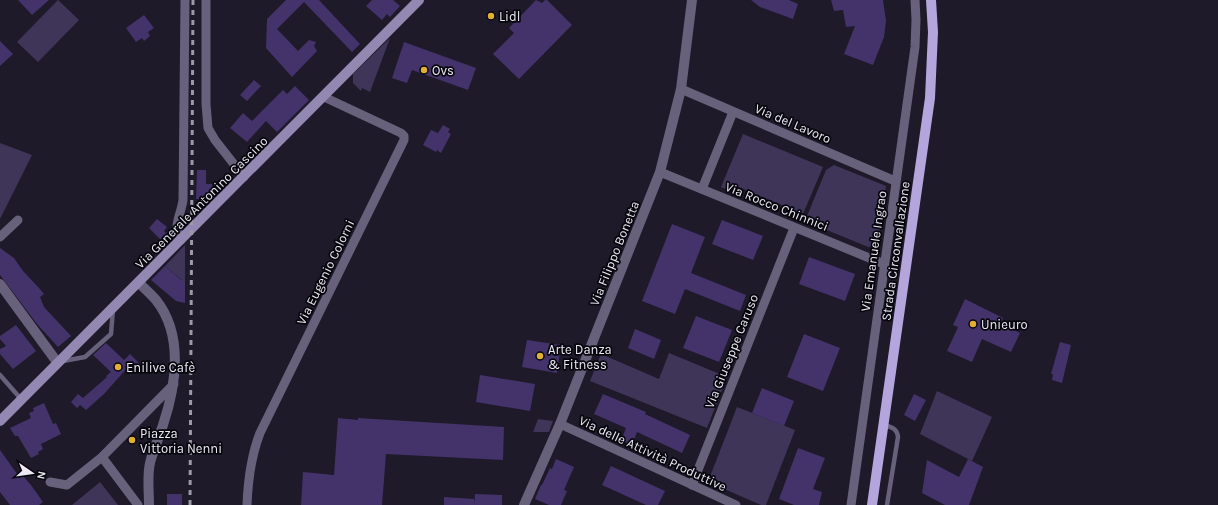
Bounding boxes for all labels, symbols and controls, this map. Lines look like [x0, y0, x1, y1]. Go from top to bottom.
place label: Lidl [499, 9, 520, 24]
marker: Lidl [486, 11, 496, 21]
place label: Ovs [432, 63, 454, 78]
marker: Ovs [419, 65, 429, 75]
street label: Via del Lavoro [752, 101, 833, 146]
street label: Via Generale Antonino Cascino [132, 133, 271, 272]
street label: Via Rocco Chinnici [723, 179, 831, 234]
street label: Strada Circonvallazione [878, 180, 913, 322]
street label: Via Emanuele Ingrao [858, 190, 889, 312]
street label: Via Filippo Bonetta [587, 199, 642, 308]
street label: Via Eugenio Colorni [294, 217, 357, 327]
street label: Via Giuseppe Caruso [702, 292, 761, 410]
place label: Unieuro [981, 317, 1028, 332]
marker: Unieuro [968, 319, 978, 329]
place label: Arte Danza & Fitness [548, 342, 612, 372]
marker: Arte Danza & Fitness [535, 351, 545, 361]
place label: Enilive Cafè [126, 360, 195, 375]
marker: Enilive Cafè [113, 362, 123, 372]
street label: Via delle Attività Produttive [577, 413, 729, 494]
place label: Piazza Vittoria Nenni [140, 426, 222, 456]
marker: Piazza Vittoria Nenni [127, 435, 137, 445]
north arrow [12, 453, 52, 493]
text: N [34, 470, 48, 480]

